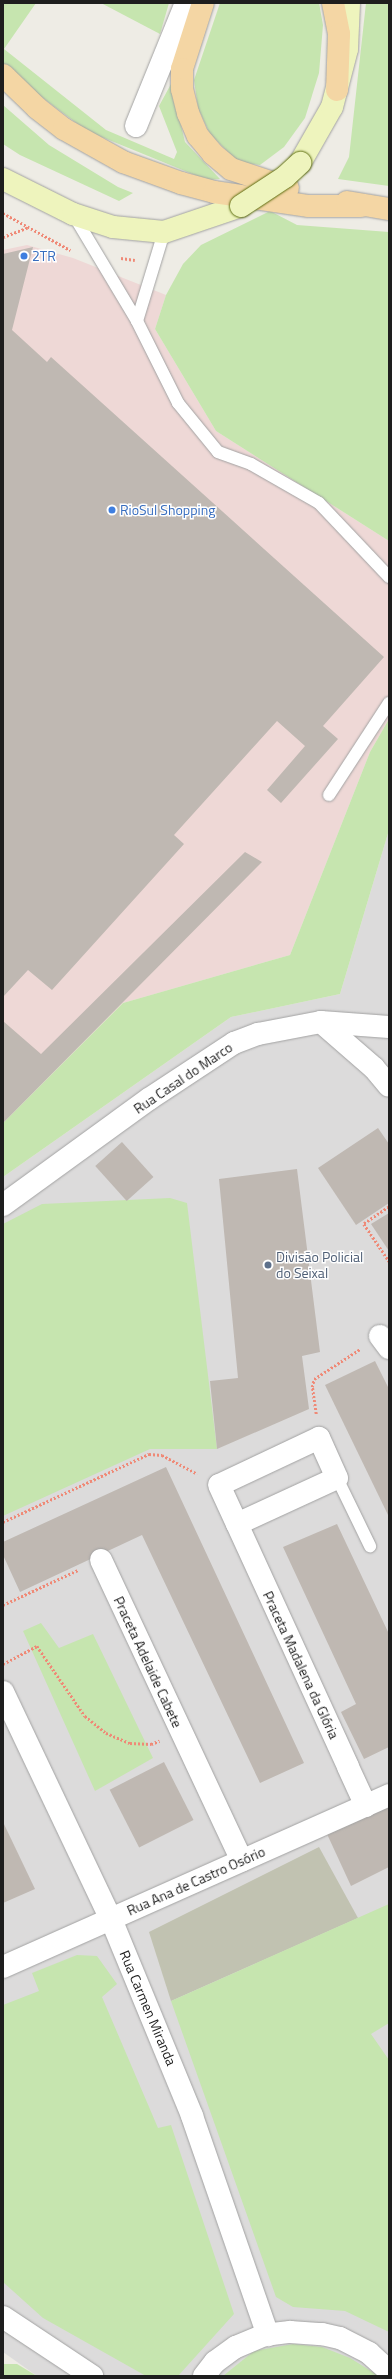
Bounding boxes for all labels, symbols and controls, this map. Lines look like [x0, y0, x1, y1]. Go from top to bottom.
place label: 2TR [32, 248, 56, 264]
marker: 2TR [19, 251, 29, 261]
place label: RioSul Shopping [120, 502, 215, 518]
marker: RioSul Shopping [107, 505, 117, 515]
street label: Rua Casal do Marco [130, 1039, 236, 1117]
place label: Divisão Policial do Seixal [276, 1249, 363, 1282]
marker: Divisão Policial do Seixal [263, 1260, 273, 1270]
street label: Praceta Madalena da Glória [259, 1588, 343, 1742]
street label: Praceta Adelaide Cabete [110, 1594, 186, 1730]
street label: Rua Ana de Castro Osório [124, 1843, 268, 1919]
street label: Rua Carmen Miranda [116, 1948, 180, 2068]

